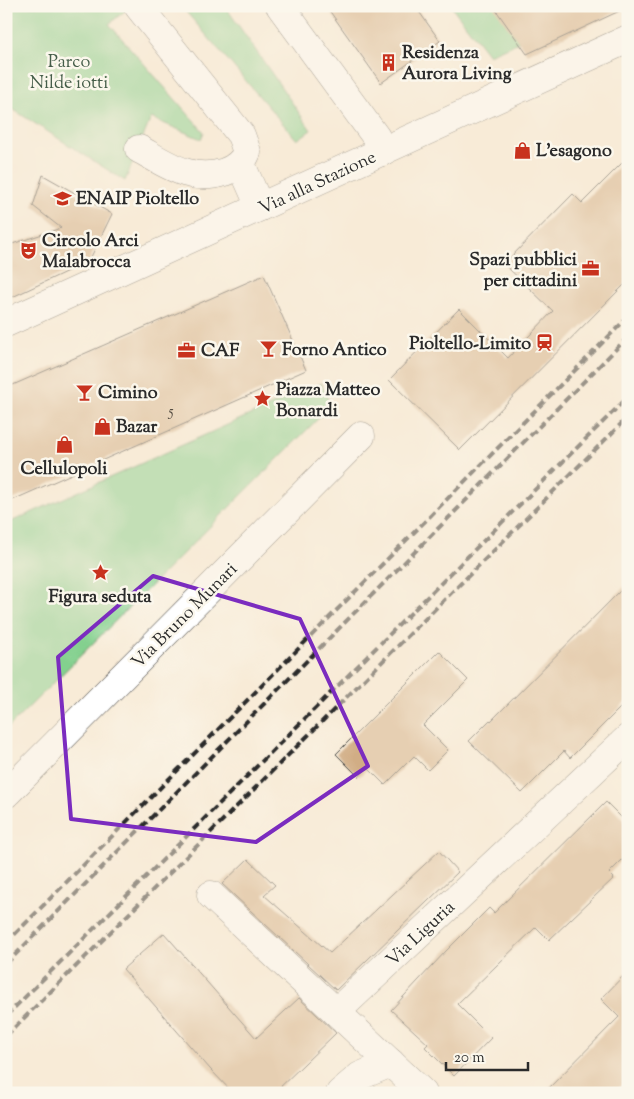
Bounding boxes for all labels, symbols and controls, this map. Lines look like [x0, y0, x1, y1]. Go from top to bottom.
place label: Residenza Aurora Living [402, 41, 512, 88]
park label: Parco Nilde iotti [30, 50, 108, 97]
building icon: Residenza Aurora Living [378, 52, 398, 72]
place label: L'esagono [536, 139, 612, 165]
shop icon: L'esagono [512, 140, 532, 160]
street label: Via alla Stazione [255, 145, 381, 222]
place label: ENAIP Pioltello [76, 187, 199, 213]
school or university icon: ENAIP Pioltello [52, 188, 72, 208]
place label: Circolo Arci Malabrocca [42, 229, 140, 276]
theatre icon: Circolo Arci Malabrocca [18, 240, 38, 260]
place label: Spazi pubblici per cittadini [469, 248, 578, 295]
office icon: Spazi pubblici per cittadini [581, 259, 601, 279]
place label: Pioltello-Limito [409, 332, 531, 358]
station icon: Pioltello-Limito [535, 333, 555, 353]
place label: Forno Antico [282, 338, 387, 364]
place label: CAF [201, 339, 239, 365]
bar icon: Forno Antico [258, 339, 278, 359]
office icon: CAF [177, 340, 197, 360]
place label: Piazza Matteo Bonardi [276, 378, 380, 425]
place label: Cimino [98, 381, 158, 407]
bar icon: Cimino [74, 382, 94, 402]
place icon: Piazza Matteo Bonardi [252, 389, 272, 409]
house number: 5 [167, 402, 174, 423]
place label: Bazar [116, 415, 157, 441]
shop icon: Bazar [92, 416, 112, 436]
shop icon: Cellulopoli [54, 435, 74, 455]
place label: Cellulopoli [21, 457, 108, 483]
street label: Via Bruno Munari [127, 558, 244, 675]
place icon: Figura seduta [90, 563, 110, 583]
place label: Figura seduta [48, 585, 152, 611]
street label: Via Liguria [381, 896, 462, 973]
scale bar [446, 1039, 529, 1071]
text: 20 m [454, 1048, 485, 1069]

